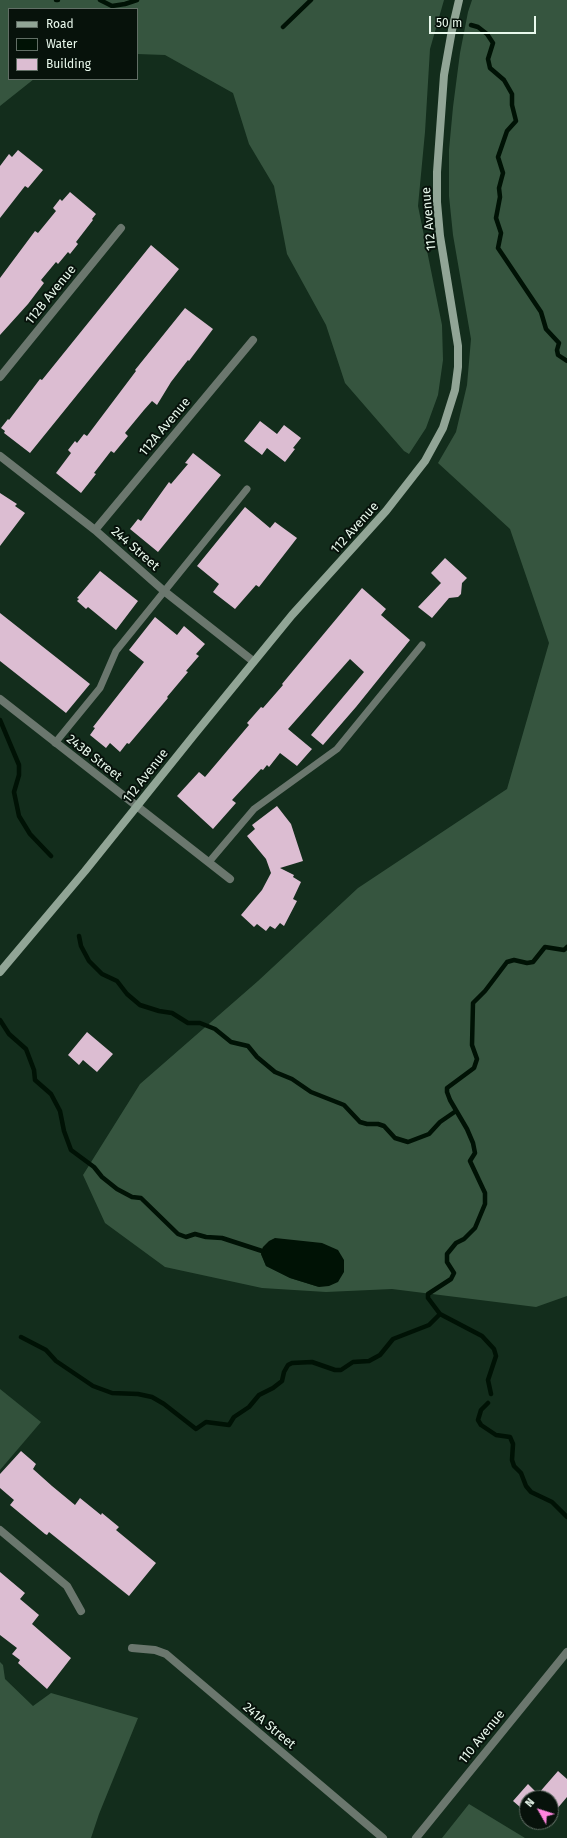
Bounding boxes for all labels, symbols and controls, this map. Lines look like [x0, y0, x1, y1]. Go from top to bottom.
legend [8, 8, 138, 80]
scale bar [431, 8, 538, 34]
text: 50 m [436, 16, 462, 30]
text: Road [46, 17, 74, 31]
text: Water [46, 37, 77, 51]
text: Building [46, 57, 91, 71]
street label: 112 Avenue [418, 186, 440, 252]
street label: 112B Avenue [22, 262, 80, 328]
street label: 112A Avenue [136, 395, 194, 459]
street label: 112 Avenue [328, 499, 382, 557]
street label: 244 Street [108, 524, 162, 574]
street label: 243B Street [63, 732, 125, 784]
street label: 112 Avenue [120, 746, 172, 806]
street label: 241A Street [239, 1699, 299, 1753]
street label: 110 Avenue [456, 1707, 508, 1767]
north arrow [519, 1790, 559, 1830]
text: N [523, 1796, 537, 1810]

